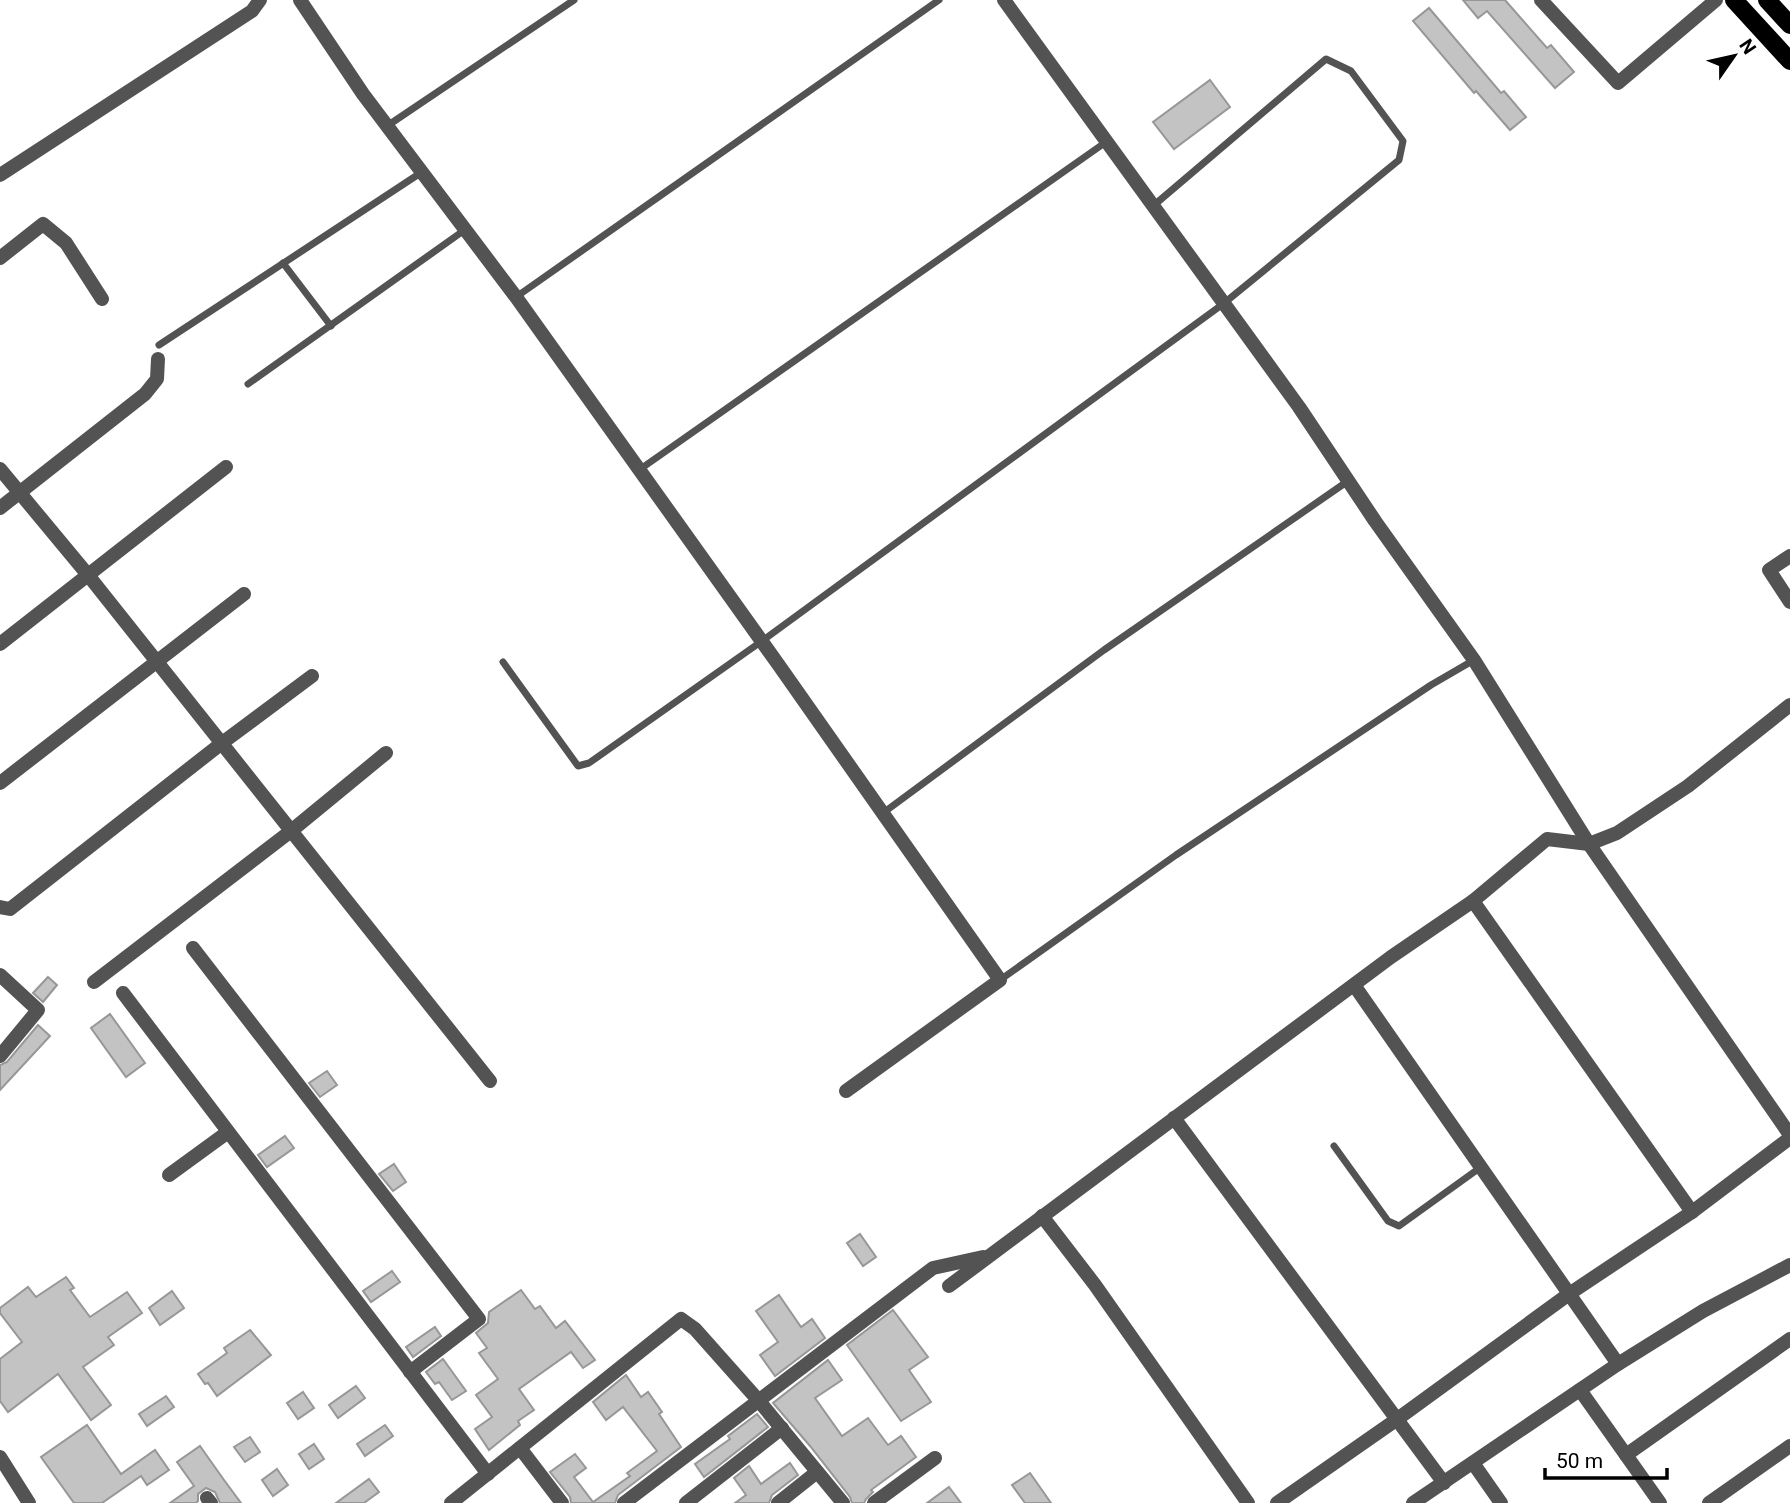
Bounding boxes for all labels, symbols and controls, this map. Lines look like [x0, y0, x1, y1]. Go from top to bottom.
north arrow [1699, 21, 1769, 91]
text: N [1734, 35, 1761, 59]
scale bar [1545, 1436, 1668, 1480]
text: 50 m [1556, 1449, 1603, 1473]

